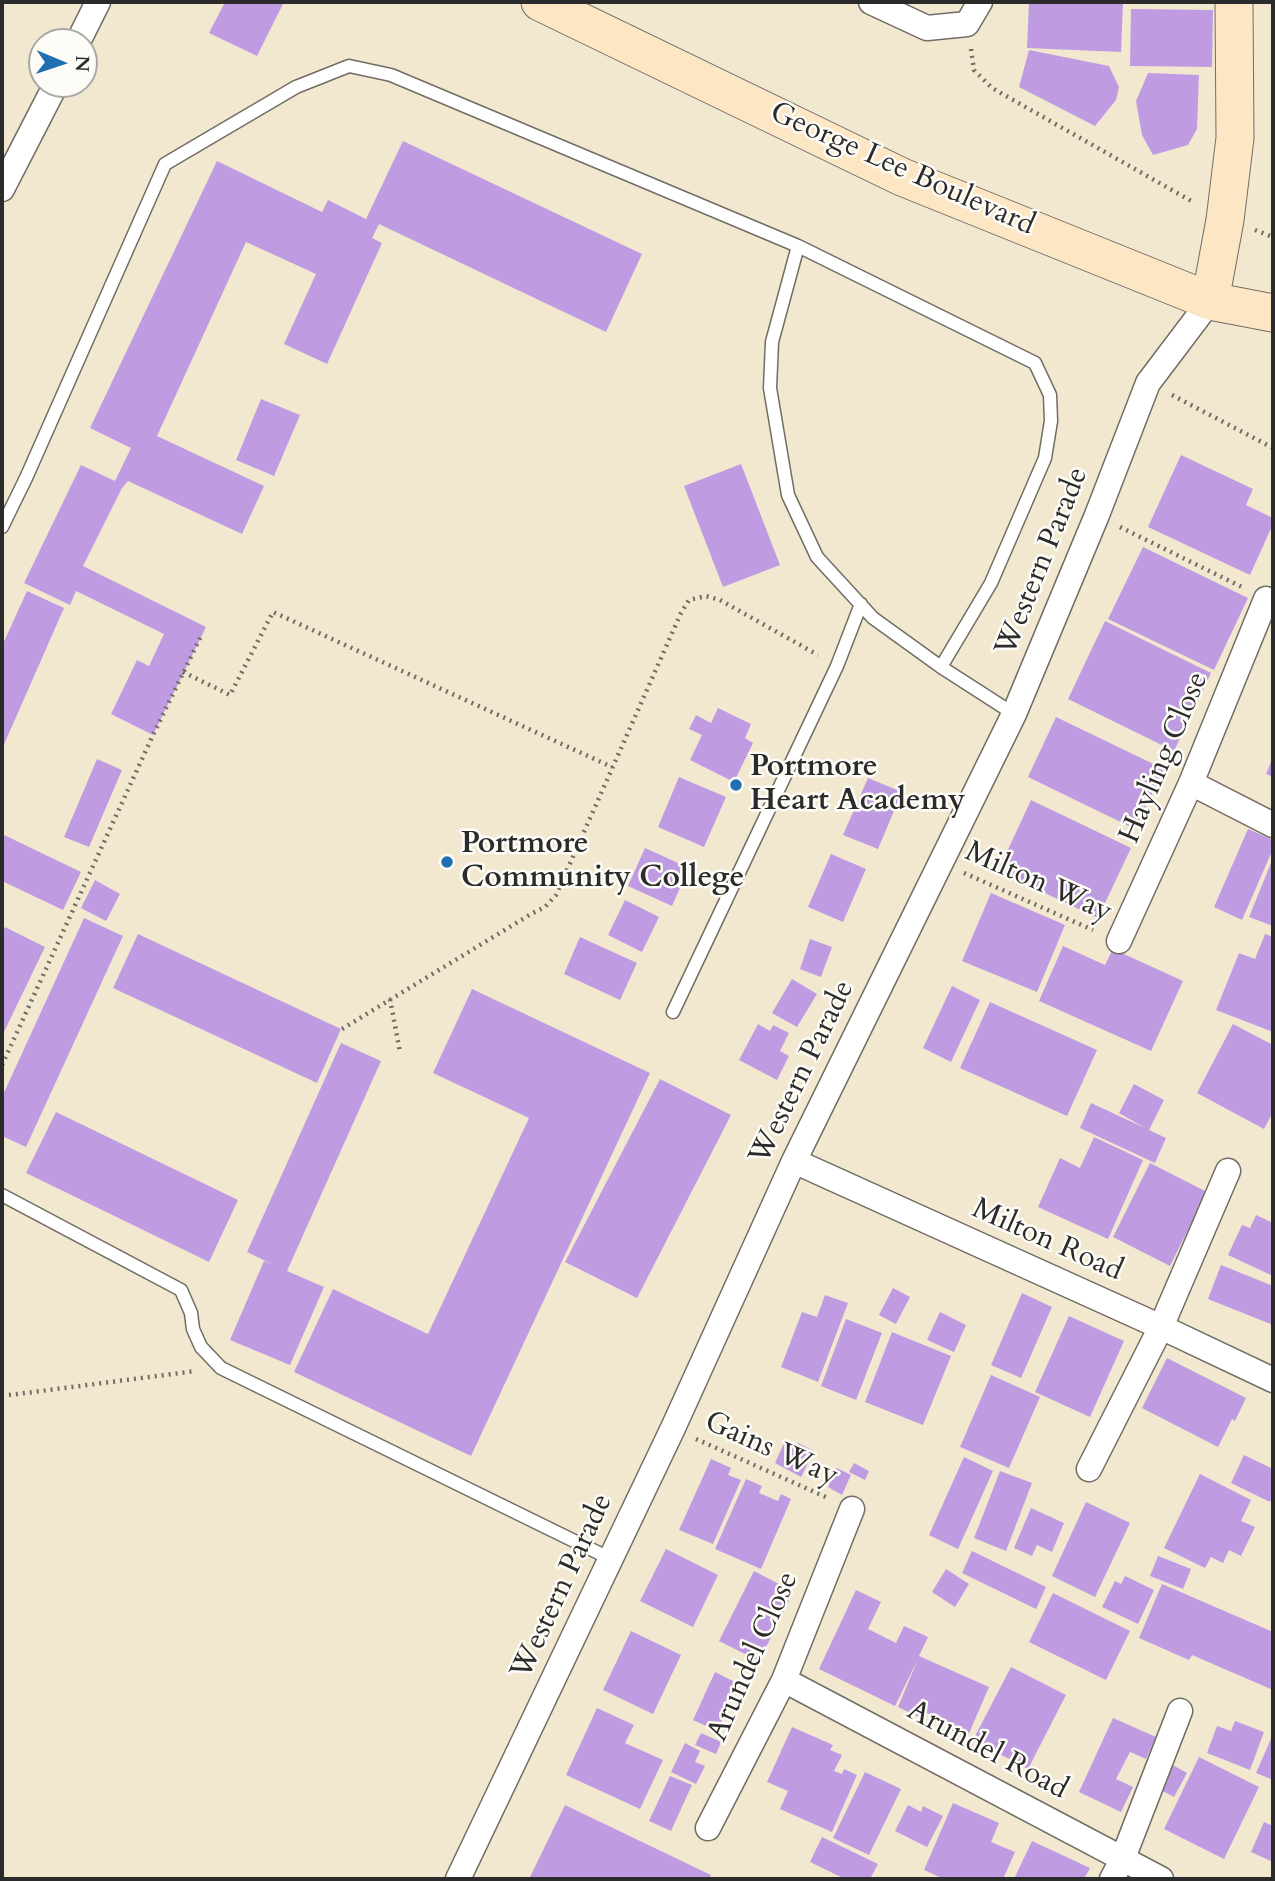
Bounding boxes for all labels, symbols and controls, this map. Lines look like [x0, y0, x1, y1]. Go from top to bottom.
north arrow [28, 28, 98, 98]
text: N [69, 55, 95, 72]
street label: George Lee Boulevard [764, 95, 1040, 245]
street label: Western Parade [989, 462, 1097, 662]
street label: Hayling Close [1113, 667, 1217, 849]
place label: Portmore Heart Academy [750, 750, 965, 820]
marker: Portmore Heart Academy [728, 777, 744, 793]
place label: Portmore Community College [461, 827, 744, 897]
street label: Milton Way [959, 835, 1117, 931]
marker: Portmore Community College [439, 854, 455, 870]
street label: Western Parade [743, 975, 863, 1171]
street label: Milton Road [966, 1192, 1128, 1290]
street label: Gains Way [699, 1405, 843, 1495]
street label: Western Parade [504, 1489, 622, 1685]
street label: Arundel Close [701, 1567, 807, 1747]
street label: Arundel Road [900, 1694, 1074, 1808]

